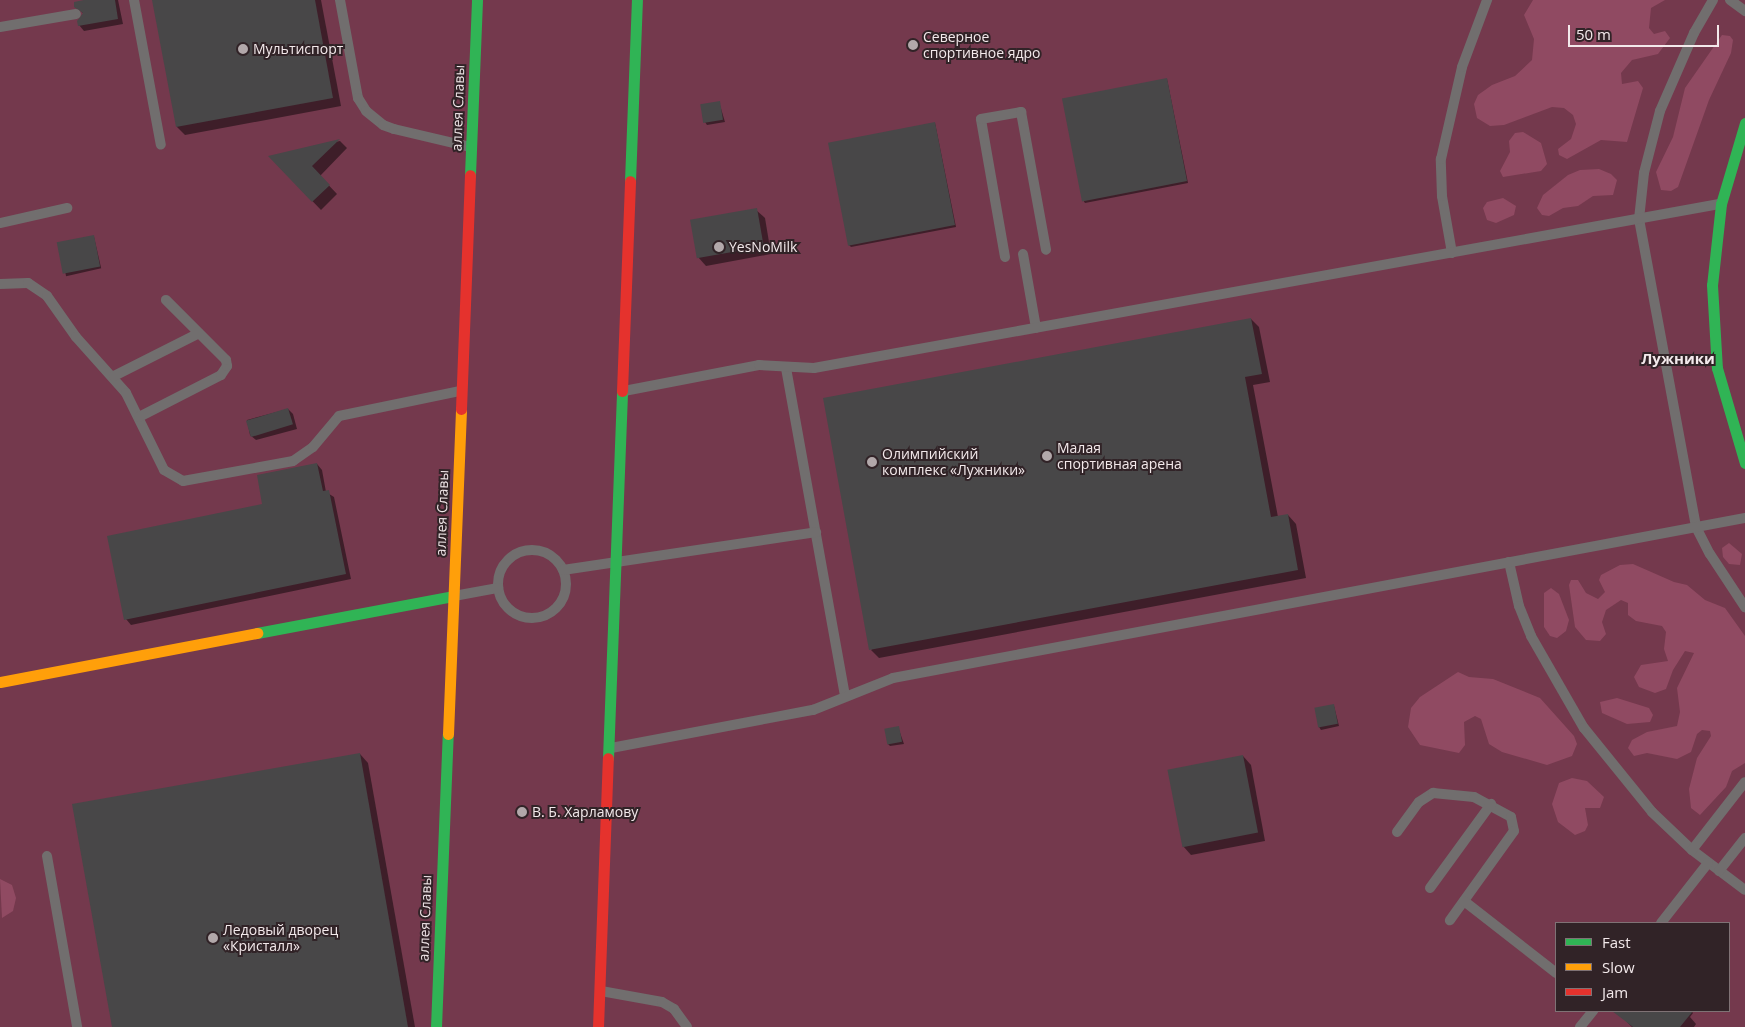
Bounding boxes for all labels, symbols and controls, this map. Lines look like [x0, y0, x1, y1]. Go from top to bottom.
scale bar [1570, 15, 1721, 47]
text: 50 m [1576, 24, 1611, 44]
place label: Северное спортивное ядро [923, 29, 1040, 62]
marker: Северное спортивное ядро [907, 39, 919, 51]
place label: Мультиспорт [253, 41, 343, 57]
marker: Мультиспорт [237, 43, 249, 55]
street label: аллея Славы [448, 65, 468, 151]
place label: YesNoMilk [729, 239, 797, 255]
marker: YesNoMilk [713, 241, 725, 253]
district label: Лужники [1641, 350, 1715, 368]
place label: Малая спортивная арена [1057, 440, 1182, 472]
place label: Олимпийский комплекс «Лужники» [882, 446, 1025, 478]
marker: Малая спортивная арена [1041, 450, 1053, 462]
marker: Олимпийский комплекс «Лужники» [866, 456, 878, 468]
street label: аллея Славы [432, 470, 452, 556]
place label: В. Б. Харламову [532, 804, 638, 820]
marker: В. Б. Харламову [516, 806, 528, 818]
street label: аллея Славы [415, 875, 435, 961]
place label: Ледовый дворец «Кристалл» [223, 922, 338, 954]
legend [1555, 922, 1730, 1012]
marker: Ледовый дворец «Кристалл» [207, 932, 219, 944]
text: Fast [1602, 932, 1631, 952]
text: Slow [1602, 957, 1635, 977]
text: Jam [1602, 982, 1628, 1002]

